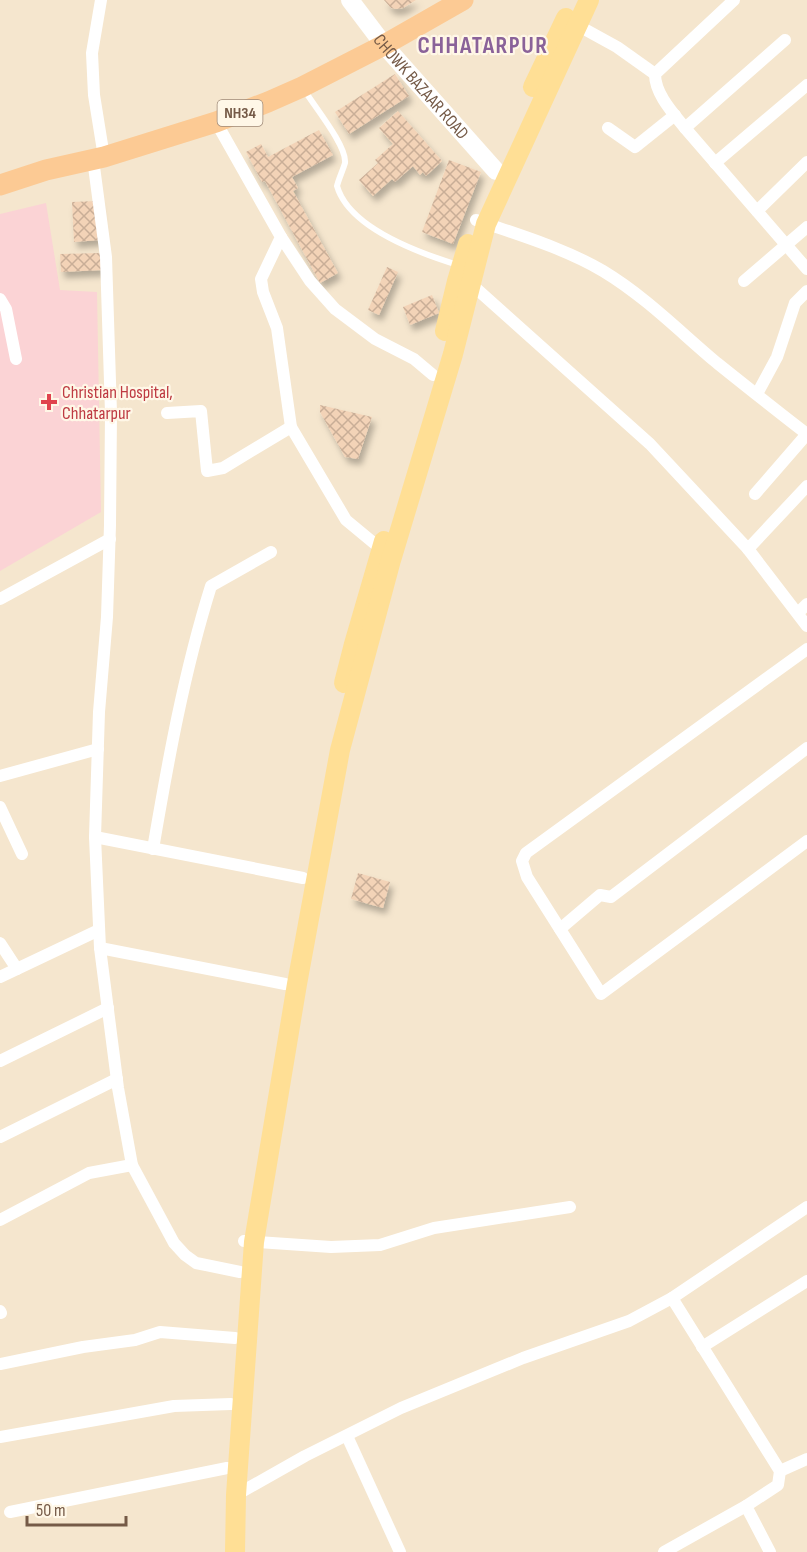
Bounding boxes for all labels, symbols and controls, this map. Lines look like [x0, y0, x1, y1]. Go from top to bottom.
street label: CHOWK BAZAAR ROAD [369, 30, 473, 143]
district label: CHHATARPUR [418, 31, 548, 60]
road number: NH34 [218, 100, 262, 126]
place label: Christian Hospital, Chhatarpur [62, 382, 173, 424]
marker: Christian Hospital, Chhatarpur [40, 393, 58, 411]
scale bar [27, 1489, 126, 1527]
text: 50 m [36, 1500, 66, 1521]

